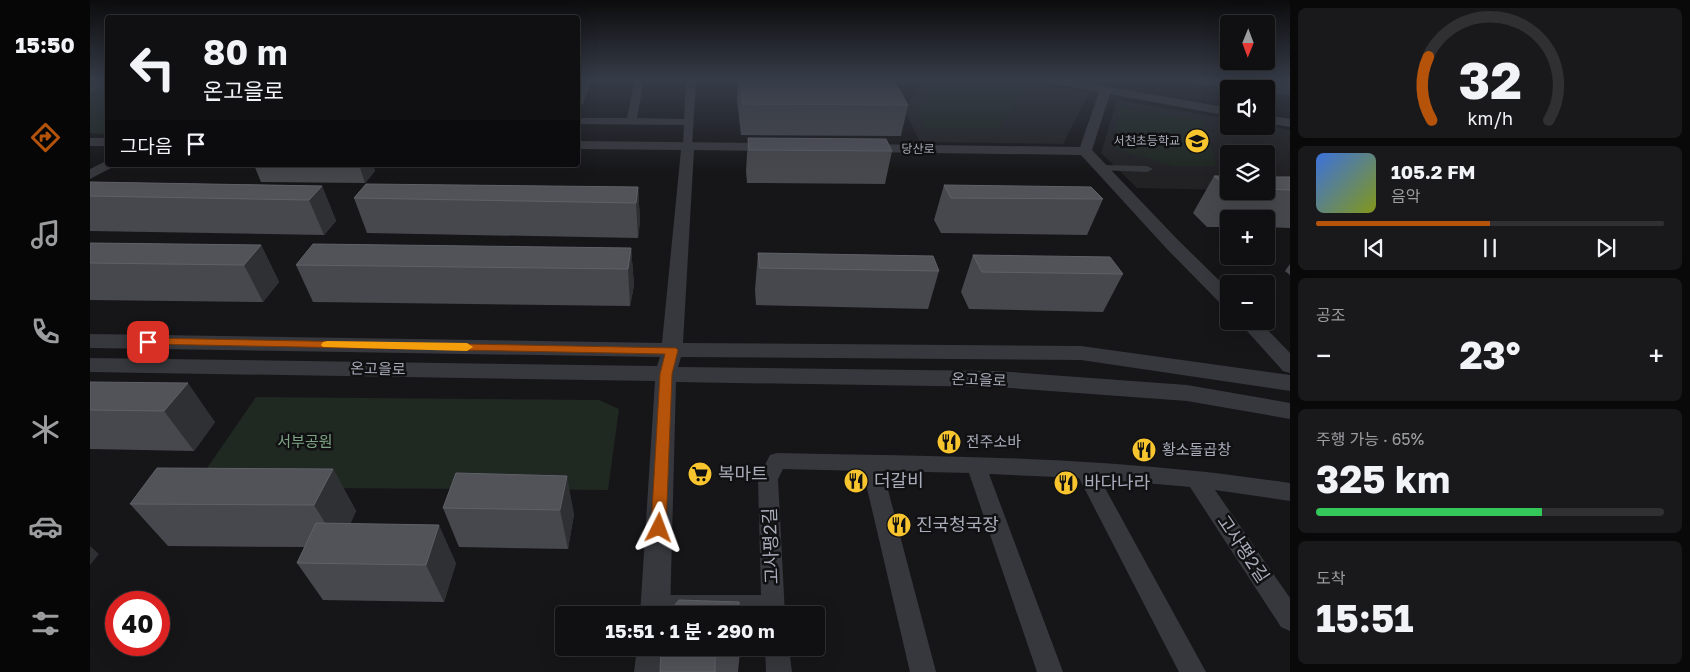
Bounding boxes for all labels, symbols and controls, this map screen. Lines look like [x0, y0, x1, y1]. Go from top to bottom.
north arrow [1220, 15, 1275, 70]
map controls [1220, 15, 1275, 330]
text: 15:50 [15, 31, 75, 58]
text: 80 m [203, 31, 288, 73]
icon: left [120, 35, 185, 100]
text: 32 [1458, 48, 1522, 110]
text: 온고을로 [203, 77, 284, 104]
button: sound [1220, 80, 1275, 135]
text: km/h [1467, 107, 1513, 129]
icon: directions [28, 120, 63, 155]
school or university icon: 서천초등학교 [1184, 128, 1210, 154]
icon: arrive [182, 130, 210, 158]
place label: 서천초등학교 [1114, 133, 1180, 148]
text: 그다음 [120, 134, 172, 157]
street label: 당산로 [901, 141, 935, 156]
button: layers [1220, 145, 1275, 200]
text: 105.2 FM [1391, 160, 1475, 183]
text: 음악 [1391, 186, 1420, 206]
button: + [1220, 210, 1275, 265]
icon: music [28, 217, 63, 252]
icon: previous [1360, 234, 1388, 262]
icon: pause [1476, 234, 1504, 262]
icon: next [1592, 234, 1620, 262]
button: − [1220, 275, 1275, 330]
text: 공조 [1316, 305, 1345, 325]
icon: phone [28, 314, 63, 349]
pin [127, 321, 169, 363]
icon: arrive [134, 328, 162, 356]
text: 23° [1459, 332, 1521, 377]
text: − [1316, 339, 1331, 372]
text: + [1649, 339, 1664, 372]
street label: 온고을로 [350, 359, 406, 377]
street label: 온고을로 [951, 369, 1007, 389]
icon: climate [28, 412, 63, 447]
restaurant icon: 전주소바 [936, 429, 962, 455]
text: 주행 가능 · 65% [1316, 429, 1424, 449]
park label: 서부공원 [277, 432, 333, 450]
place label: 전주소바 [966, 432, 1021, 450]
restaurant icon: 황소돌곱창 [1131, 437, 1157, 463]
place label: 황소돌곱창 [1162, 440, 1231, 458]
text: 325 km [1316, 456, 1450, 501]
supermarket icon: 복마트 [687, 461, 713, 487]
place label: 복마트 [718, 462, 768, 484]
restaurant icon: 더갈비 [843, 468, 869, 494]
place label: 더갈비 [874, 469, 924, 491]
restaurant icon: 바다나라 [1053, 470, 1079, 496]
place label: 바다나라 [1084, 471, 1151, 493]
position arrow [632, 501, 684, 553]
street label: 고사평2길 [758, 507, 782, 585]
icon: car [28, 509, 63, 544]
street label: 고사평2길 [1213, 511, 1274, 586]
restaurant icon: 진국청국장 [886, 512, 912, 538]
place label: 진국청국장 [916, 513, 999, 535]
text: 도착 [1316, 568, 1345, 588]
speed limit sign: 40 [105, 591, 170, 656]
text: 15:51 [1316, 595, 1414, 640]
icon: filters [28, 606, 63, 641]
text: 15:51 · 1 분 · 290 m [605, 619, 775, 642]

